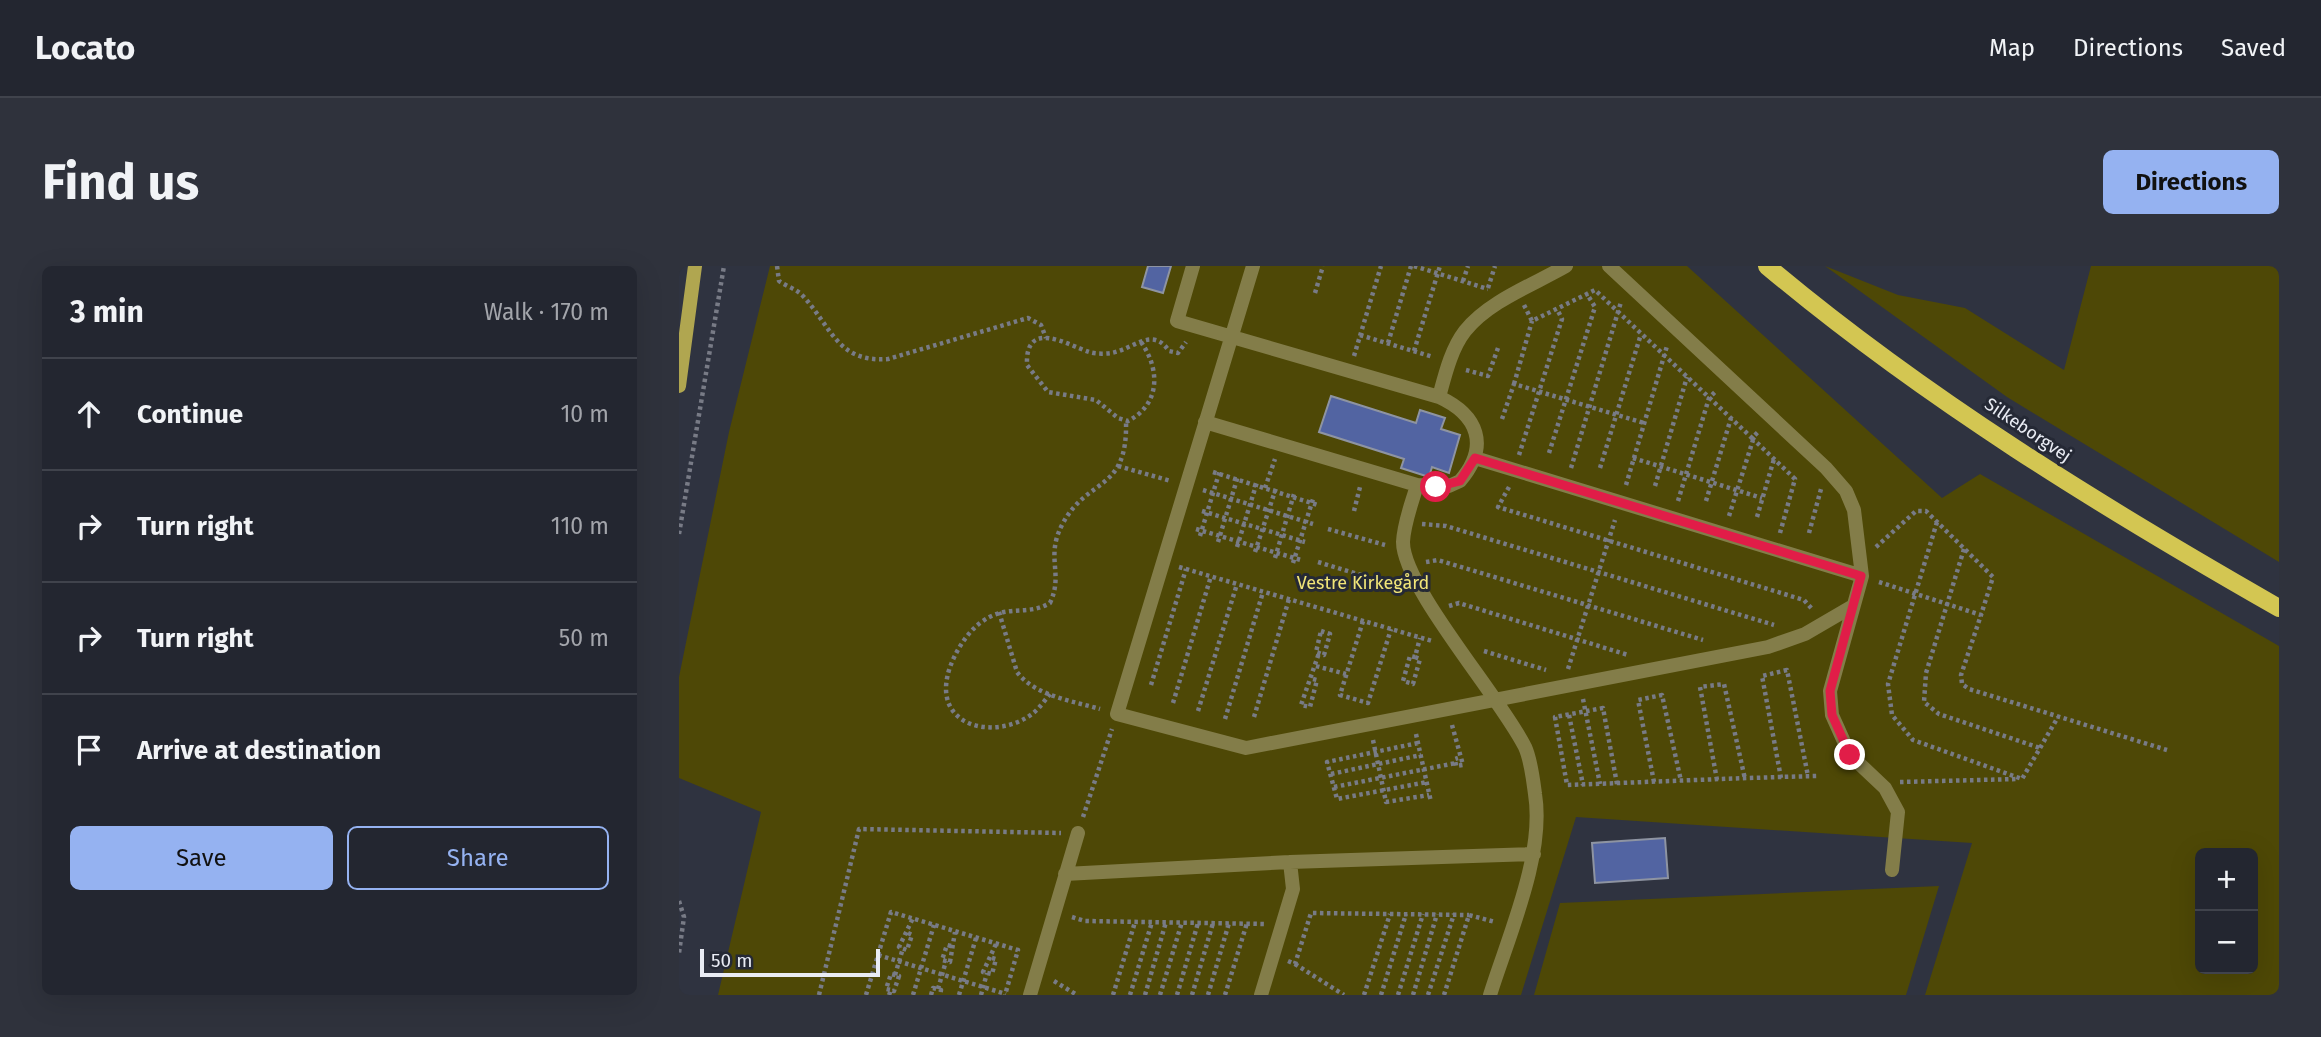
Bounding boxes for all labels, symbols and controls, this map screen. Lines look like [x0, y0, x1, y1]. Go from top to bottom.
text: Locato [35, 28, 135, 68]
text: Map [1989, 34, 2035, 62]
text: Directions [2073, 34, 2183, 62]
text: Saved [2221, 34, 2286, 62]
button: Directions [2103, 150, 2279, 214]
text: Find us [42, 153, 199, 212]
text: 3 min [70, 294, 144, 330]
text: Walk · 170 m [484, 298, 609, 326]
street label: Silkeborgvej [1980, 393, 2076, 467]
icon: ahead [70, 395, 108, 433]
text: Continue [137, 399, 243, 430]
text: 10 m [560, 400, 609, 428]
route start [1420, 471, 1451, 502]
icon: right [70, 507, 108, 545]
text: Turn right [137, 511, 254, 542]
text: 110 m [551, 512, 609, 540]
park label: Vestre Kirkegård [1297, 572, 1429, 594]
icon: right [70, 619, 108, 657]
text: Turn right [137, 623, 254, 654]
text: 50 m [559, 624, 609, 652]
icon: arrive [70, 731, 108, 769]
text: Arrive at destination [137, 735, 381, 766]
route end [1834, 739, 1865, 770]
button: Save [70, 826, 333, 890]
button: Share [347, 826, 609, 890]
map controls [2195, 848, 2258, 974]
button: + [2195, 848, 2258, 911]
button: − [2195, 911, 2258, 974]
scale bar [700, 946, 880, 978]
text: 50 m [711, 949, 752, 972]

